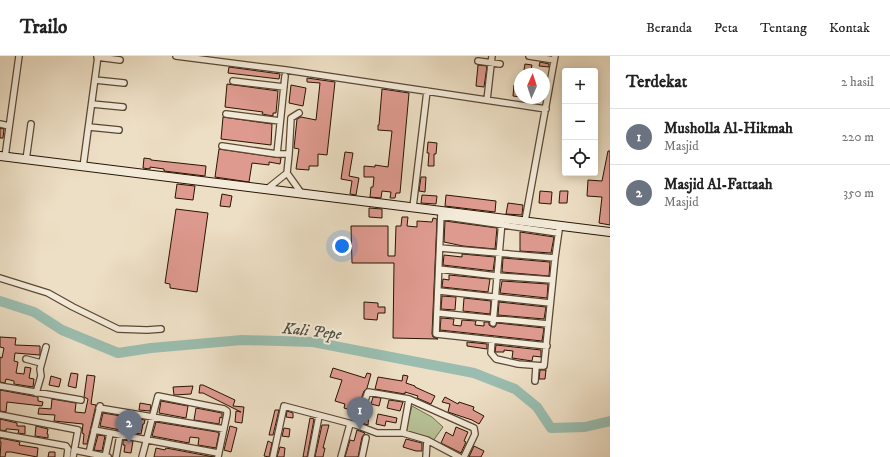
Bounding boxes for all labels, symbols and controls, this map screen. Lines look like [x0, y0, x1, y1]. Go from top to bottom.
text: Trailo [20, 16, 67, 39]
text: Beranda [646, 19, 692, 37]
text: Peta [714, 19, 738, 37]
text: Tentang [760, 19, 807, 37]
text: Kontak [829, 19, 870, 37]
north arrow [514, 68, 550, 104]
map controls [562, 68, 598, 176]
button: + [562, 68, 598, 104]
text: Terdekat [626, 71, 687, 93]
text: 2 hasil [841, 74, 874, 90]
button: − [562, 104, 598, 140]
text: Musholla Al-Hikmah [664, 119, 793, 138]
text: 1 [637, 129, 641, 145]
text: 220 m [842, 129, 874, 145]
text: Masjid [664, 138, 699, 154]
button: locate [562, 140, 598, 176]
text: Masjid Al-Fattaah [664, 175, 773, 194]
text: 2 [636, 185, 642, 201]
text: 350 m [843, 185, 874, 201]
text: Masjid [664, 194, 699, 210]
your location [332, 236, 352, 256]
water label: Kali Pepe [280, 318, 343, 344]
pin: 1 [347, 397, 373, 430]
pin: 2 [116, 410, 142, 443]

